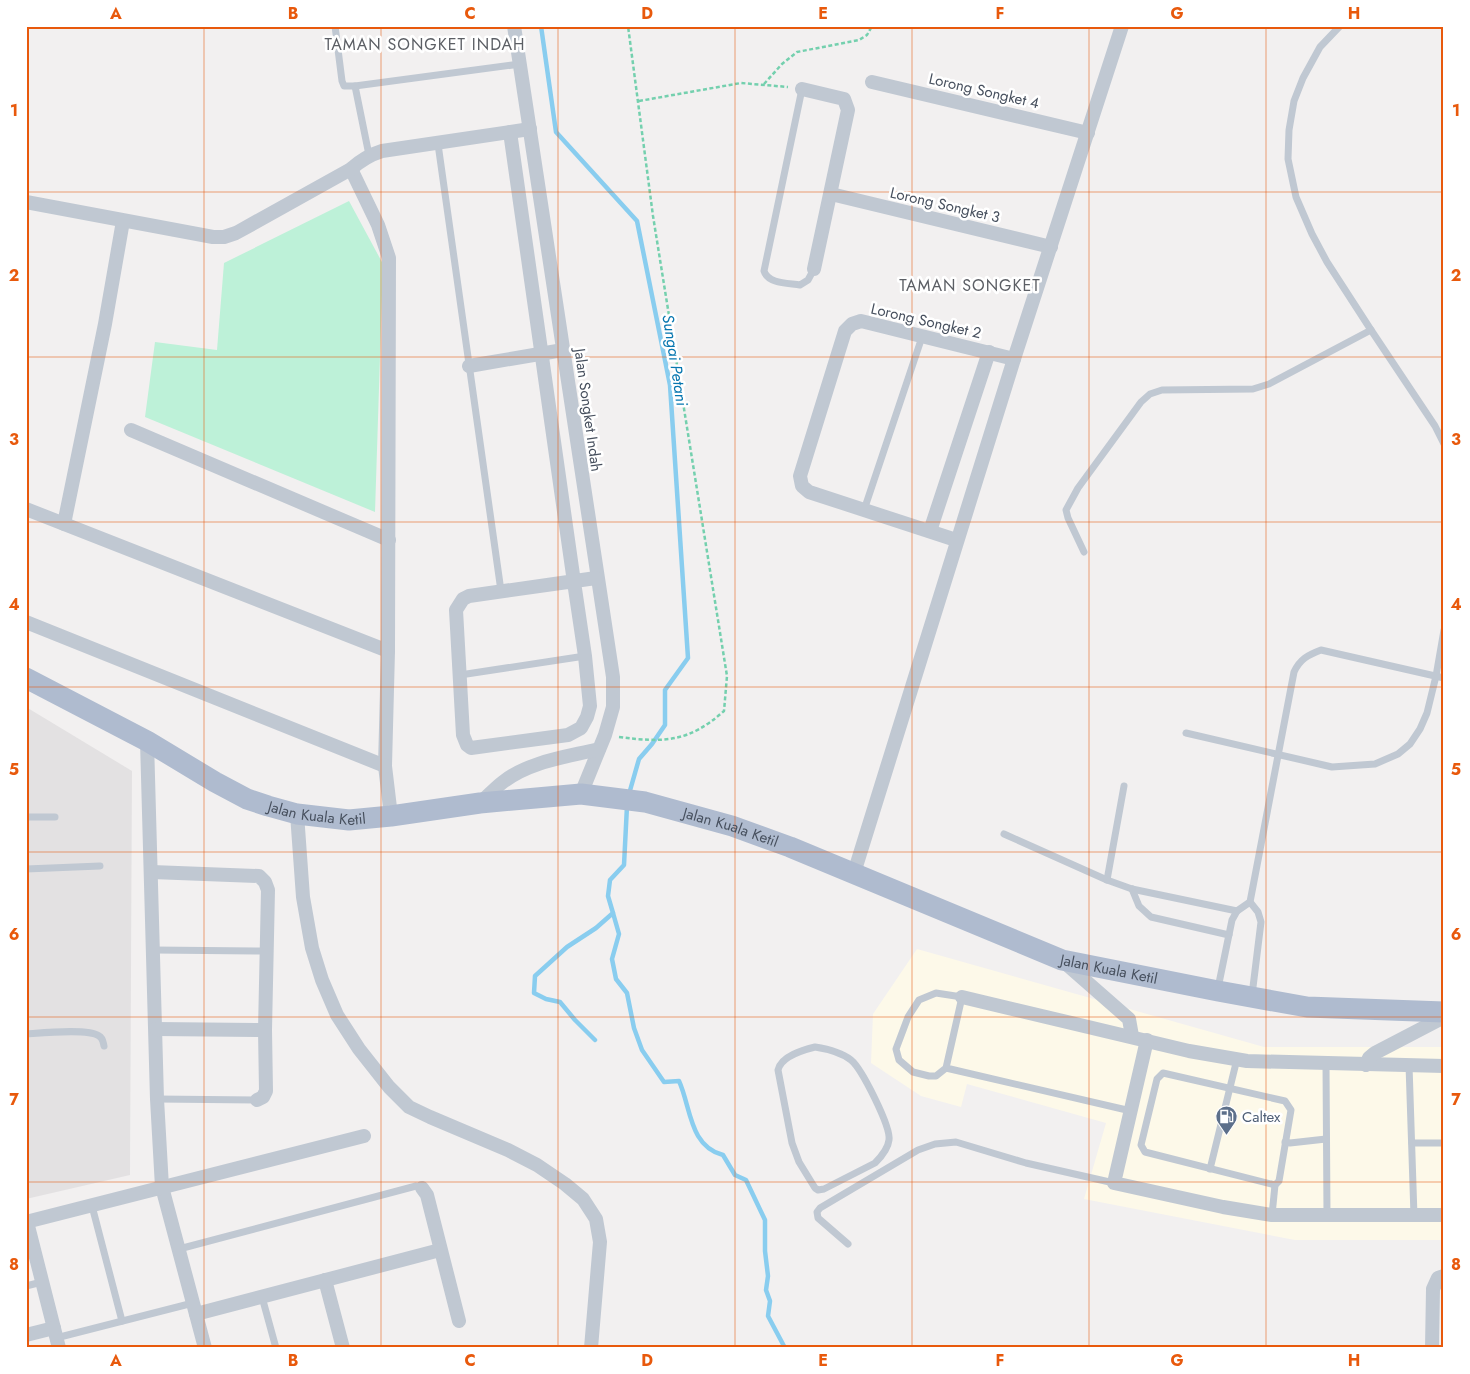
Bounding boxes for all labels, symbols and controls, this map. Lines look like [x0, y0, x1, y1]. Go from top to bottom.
text: A [109, 2, 122, 25]
text: B [288, 2, 298, 25]
text: C [464, 2, 476, 25]
text: D [641, 2, 653, 25]
text: E [818, 2, 828, 25]
text: F [996, 2, 1004, 25]
text: G [1170, 2, 1184, 25]
text: H [1348, 2, 1360, 25]
district label: TAMAN SONGKET INDAH [324, 33, 526, 56]
street label: Lorong Songket 4 [927, 68, 1042, 114]
text: 1 [10, 99, 18, 122]
text: 1 [1452, 99, 1460, 122]
street label: Lorong Songket 3 [888, 182, 1002, 228]
text: 2 [9, 264, 19, 287]
text: 2 [1451, 264, 1461, 287]
district label: TAMAN SONGKET [899, 274, 1041, 297]
street label: Lorong Songket 2 [869, 298, 983, 344]
water label: Sungai Petani [656, 313, 694, 408]
street label: Jalan Songket Indah [568, 345, 608, 473]
text: 3 [9, 428, 19, 451]
text: 3 [1451, 428, 1461, 451]
text: 4 [8, 593, 20, 616]
text: 4 [1450, 593, 1462, 616]
text: 5 [9, 758, 19, 781]
text: 5 [1451, 758, 1461, 781]
street label: Jalan Kuala Ketil [263, 795, 367, 831]
street label: Jalan Kuala Ketil [679, 801, 781, 853]
text: 6 [9, 923, 19, 946]
text: 6 [1451, 923, 1461, 946]
street label: Jalan Kuala Ketil [1056, 949, 1160, 990]
text: 7 [9, 1088, 19, 1111]
text: 7 [1451, 1088, 1461, 1111]
fuel station icon: Caltex [1214, 1105, 1238, 1136]
place label: Caltex [1242, 1106, 1281, 1128]
text: 8 [9, 1253, 19, 1276]
text: 8 [1451, 1253, 1461, 1276]
text: A [109, 1349, 122, 1372]
text: B [288, 1349, 298, 1372]
text: C [464, 1349, 476, 1372]
text: D [641, 1349, 653, 1372]
text: E [818, 1349, 828, 1372]
text: F [996, 1349, 1004, 1372]
text: G [1170, 1349, 1184, 1372]
text: H [1348, 1349, 1360, 1372]

